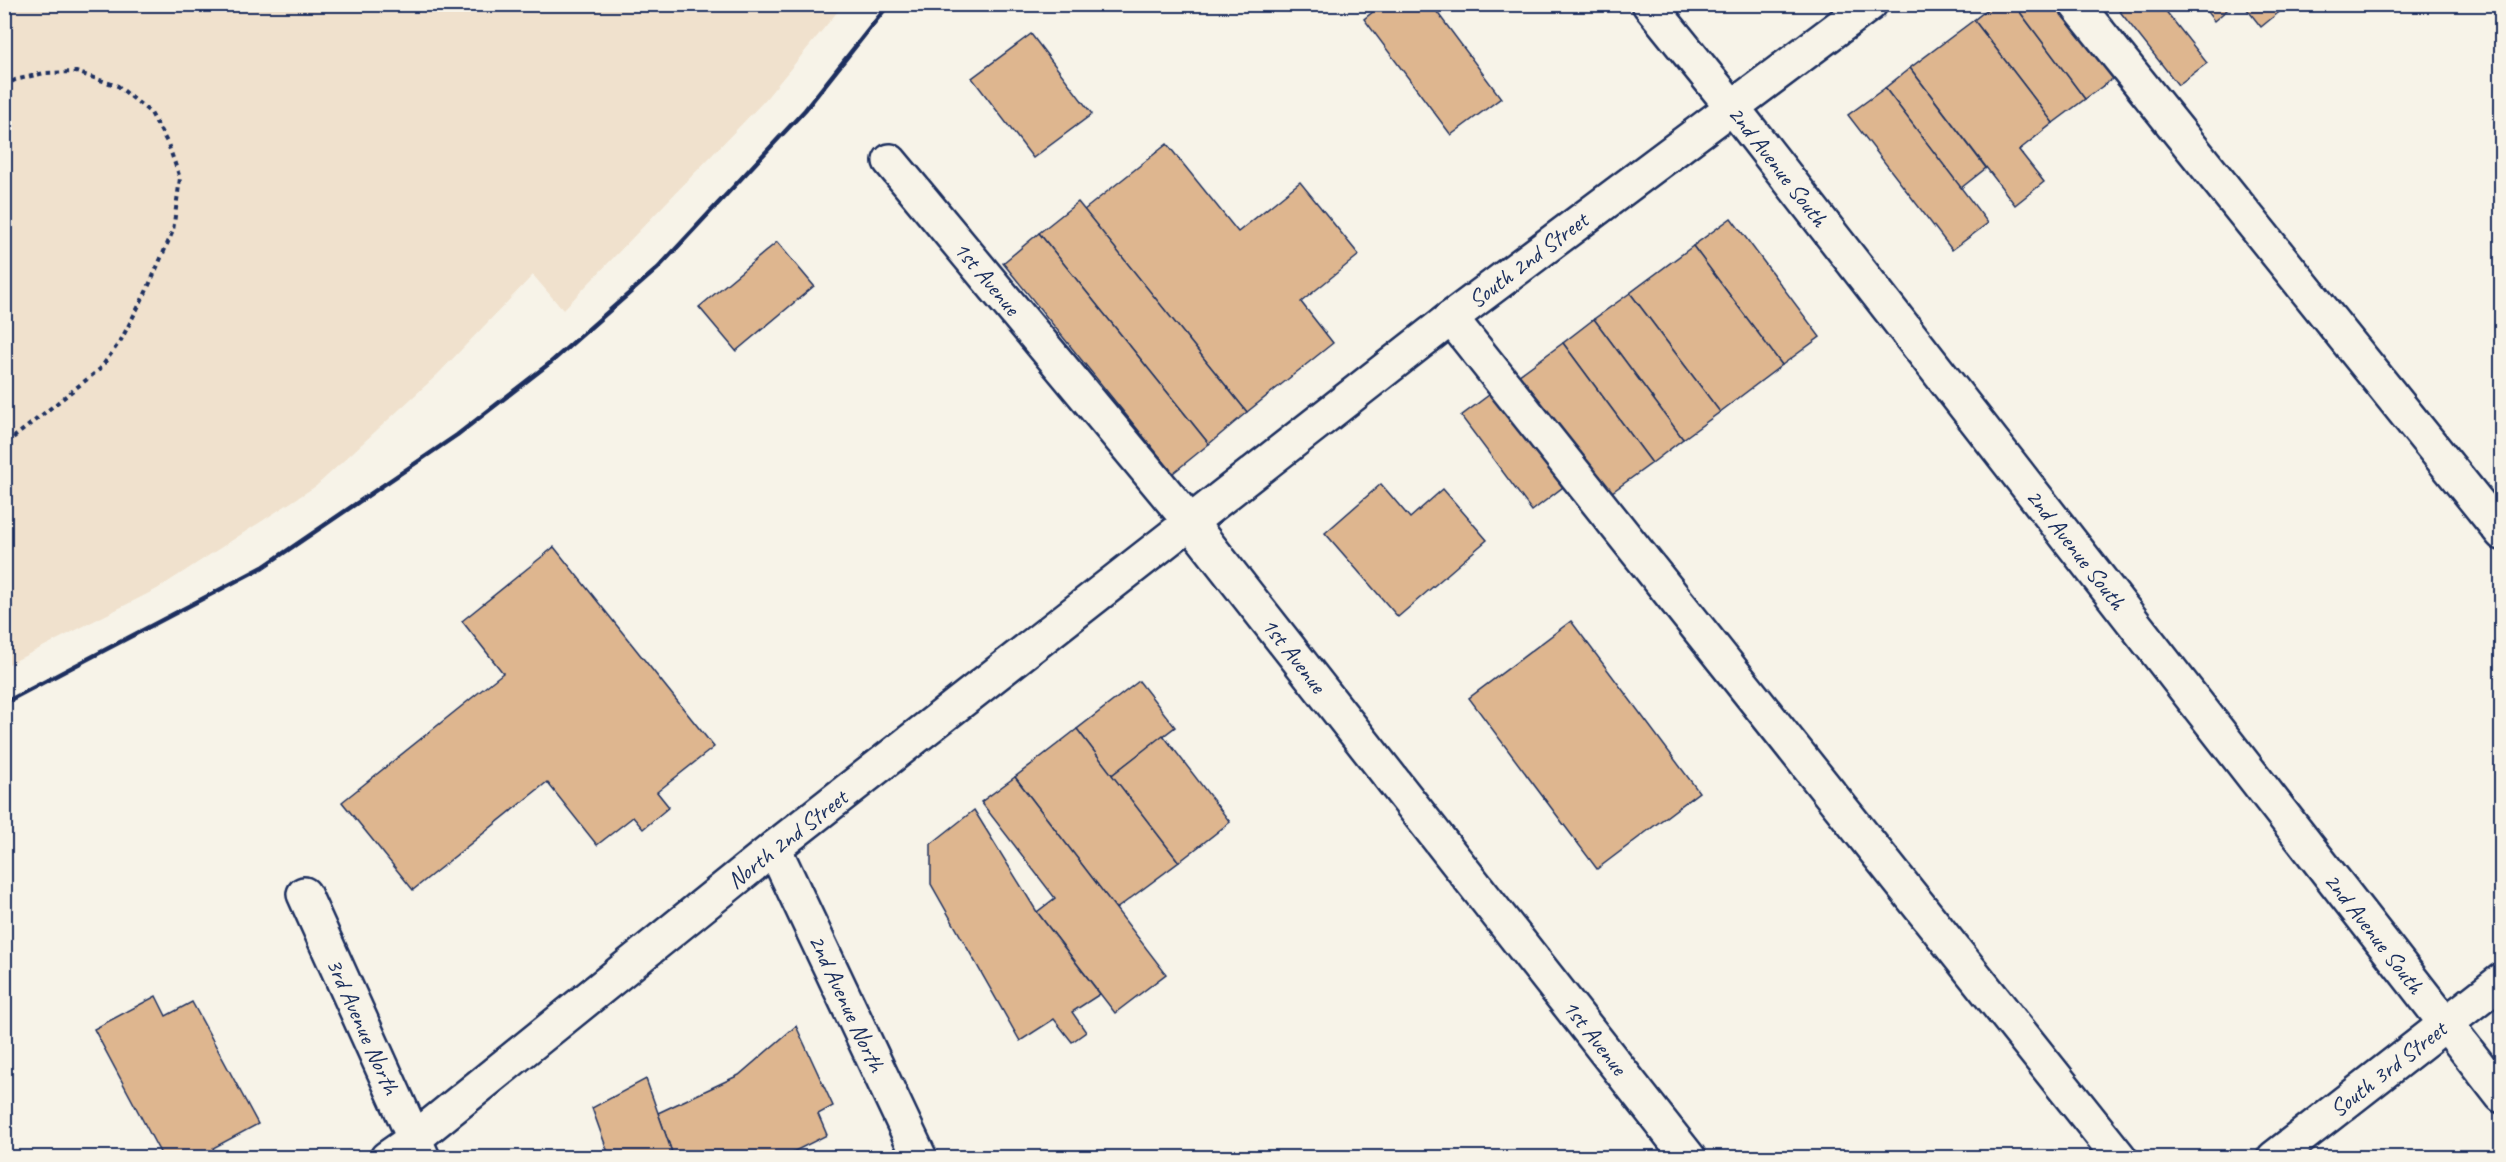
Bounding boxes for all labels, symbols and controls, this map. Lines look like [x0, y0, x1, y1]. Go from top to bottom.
street label: 2nd Avenue South [1721, 99, 1835, 233]
street label: South 2nd Street [1462, 204, 1595, 315]
street label: 1st Avenue [947, 235, 1028, 323]
street label: 2nd Avenue South [2019, 482, 2133, 616]
street label: 1st Avenue [1255, 611, 1334, 701]
street label: North 2nd Street [721, 781, 855, 895]
street label: 2nd Avenue South [2317, 866, 2431, 1000]
street label: 2nd Avenue North [802, 929, 893, 1078]
street label: 3rd Avenue North [320, 953, 407, 1101]
street label: 1st Avenue [1556, 993, 1635, 1083]
street label: South 3rd Street [2324, 1013, 2454, 1124]

